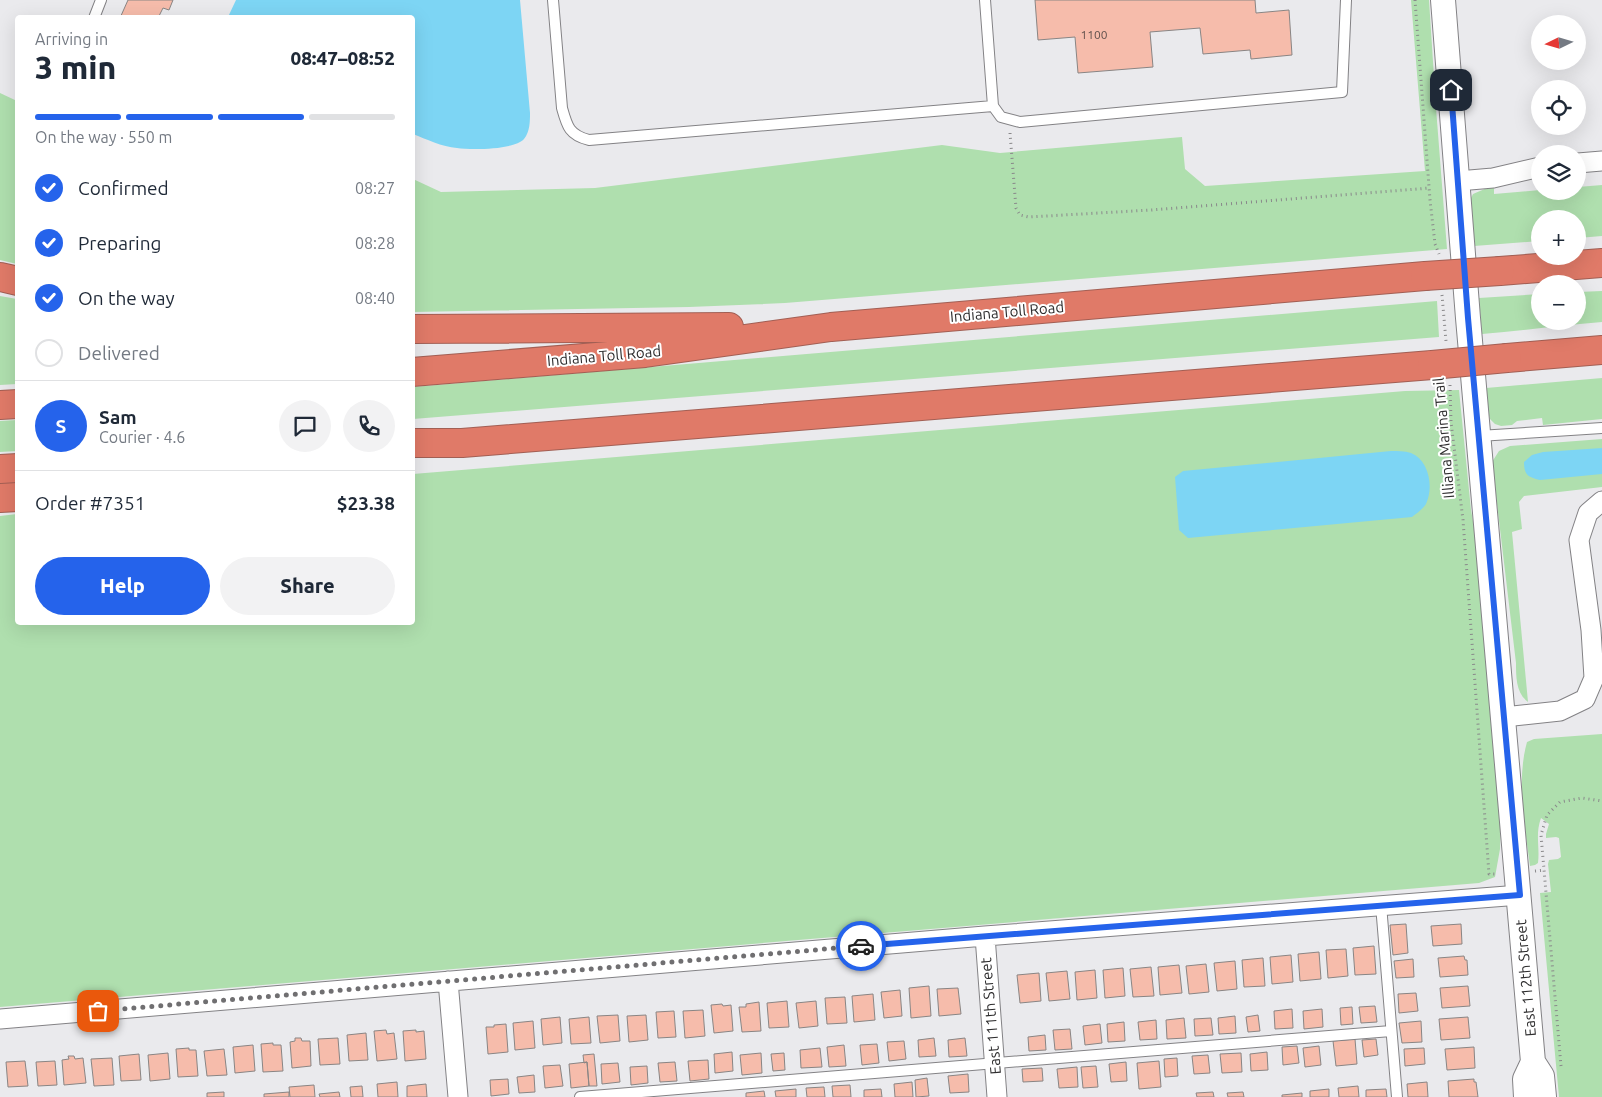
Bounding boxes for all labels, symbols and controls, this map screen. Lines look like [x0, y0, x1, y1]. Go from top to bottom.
north arrow [1531, 15, 1586, 70]
map controls [1531, 15, 1586, 330]
house number: 1100 [1080, 28, 1108, 41]
text: Arriving in [35, 30, 108, 48]
text: 08:47–08:52 [290, 47, 395, 69]
text: 3 min [35, 49, 116, 85]
pin [1430, 69, 1472, 111]
icon: home [1437, 76, 1465, 104]
button: locate [1531, 80, 1586, 135]
text: On the way · 550 m [35, 128, 172, 146]
button: layers [1531, 145, 1586, 200]
icon: check [35, 174, 63, 202]
text: Confirmed [78, 177, 169, 199]
text: 08:27 [355, 179, 395, 197]
button: + [1531, 210, 1586, 265]
icon: check [35, 229, 63, 257]
text: Preparing [78, 232, 162, 254]
text: 08:28 [355, 234, 395, 252]
button: − [1531, 275, 1586, 330]
icon: check [35, 284, 63, 312]
text: On the way [78, 287, 175, 309]
text: 08:40 [355, 289, 395, 307]
street label: Indiana Toll Road [949, 298, 1065, 325]
text: Delivered [78, 342, 160, 364]
street label: Indiana Toll Road [546, 342, 662, 369]
street label: Illiana Marina Trail [1430, 377, 1457, 499]
button: chat [279, 400, 331, 452]
button: phone [343, 400, 395, 452]
text: Sam [99, 406, 137, 428]
text: S [56, 415, 66, 437]
text: Courier · 4.6 [99, 428, 185, 446]
text: Order #7351 [35, 492, 145, 514]
text: $23.38 [337, 492, 395, 514]
button: Help [35, 557, 210, 615]
button: Share [220, 557, 395, 615]
street label: East 112th Street [1512, 919, 1539, 1037]
courier [836, 921, 886, 971]
icon: car [847, 932, 875, 960]
street label: East 111th Street [977, 957, 1004, 1075]
pin [77, 990, 119, 1032]
icon: bag [84, 997, 112, 1025]

